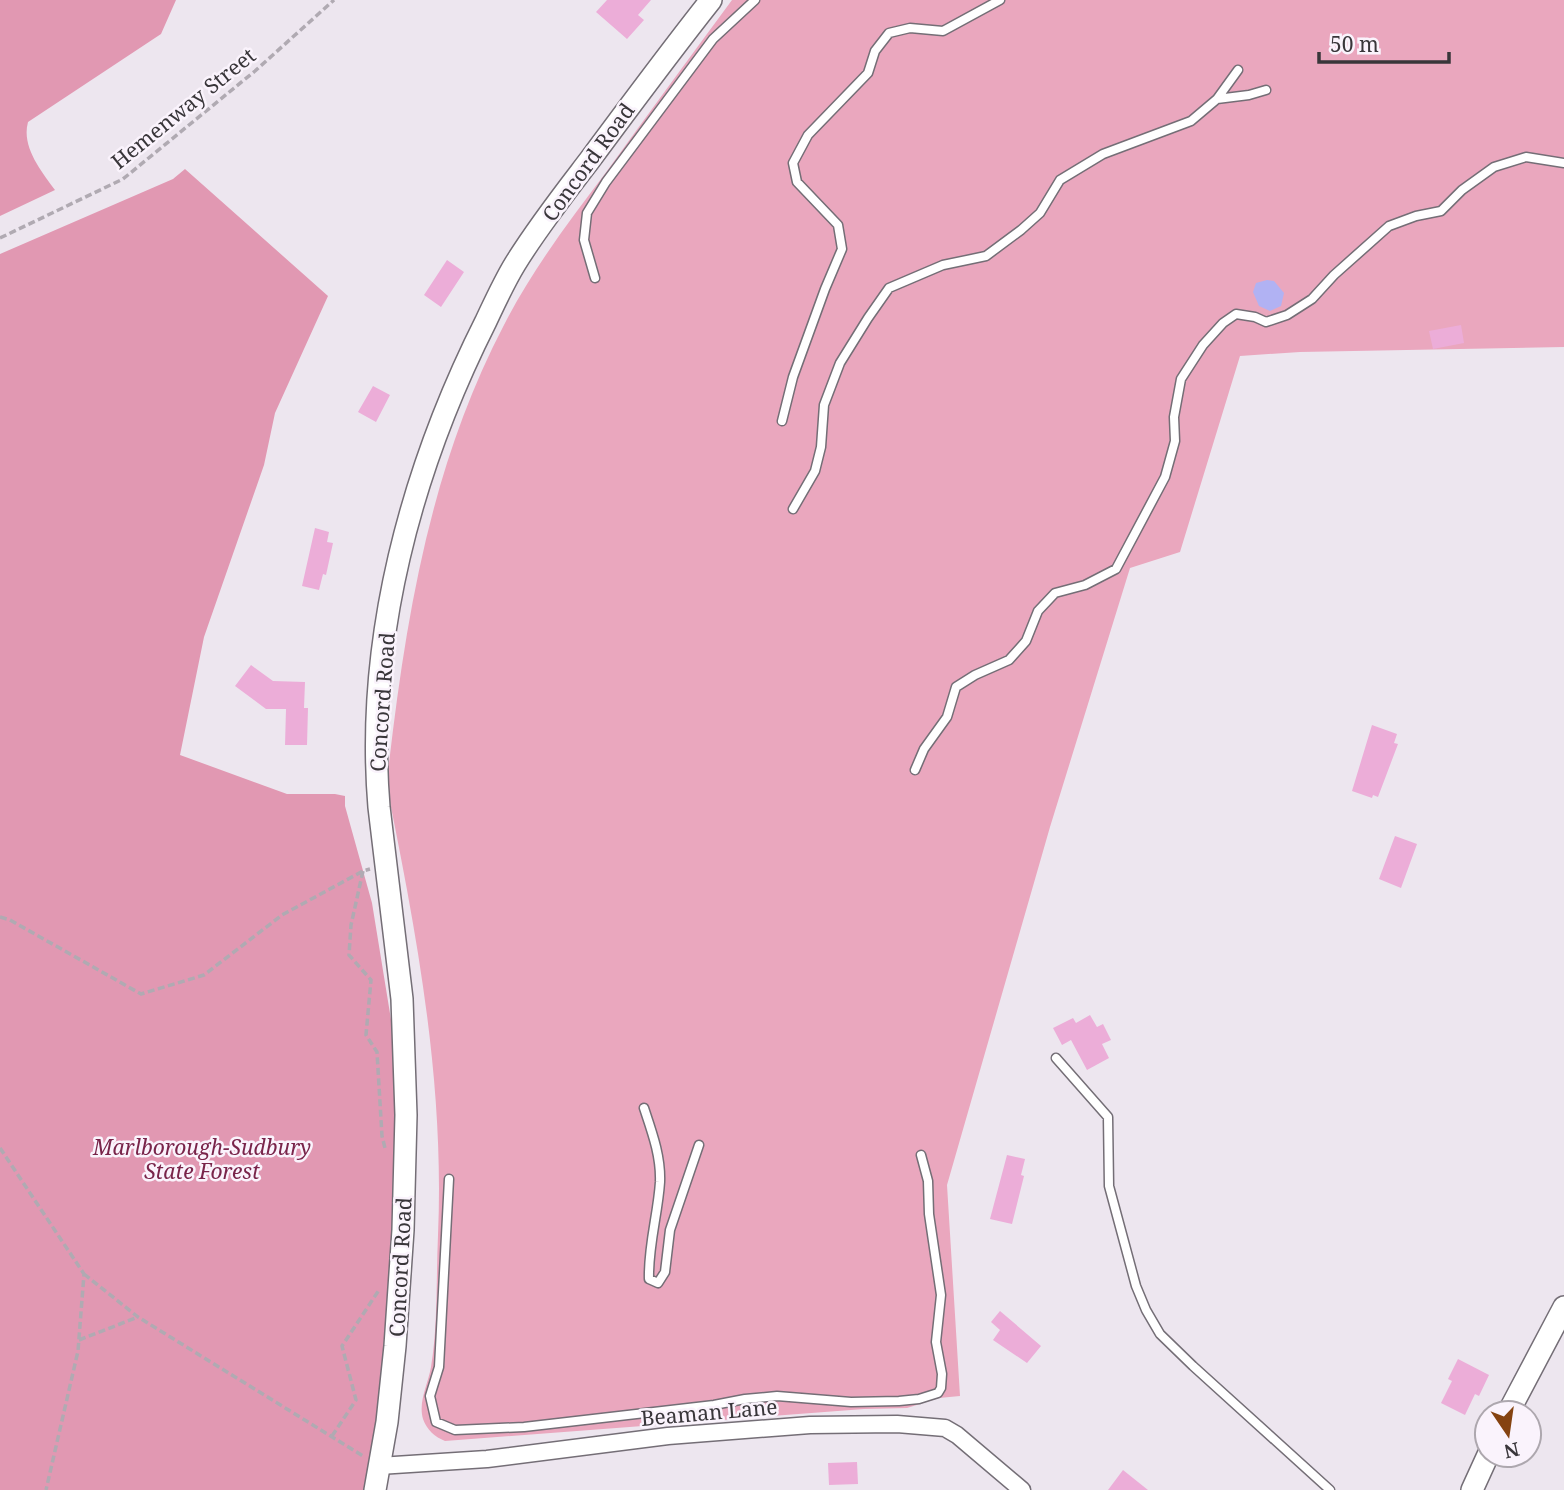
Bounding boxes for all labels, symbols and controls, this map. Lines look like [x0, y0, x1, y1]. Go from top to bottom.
scale bar [1319, 21, 1448, 65]
text: 50 m [1330, 30, 1379, 58]
street label: Hemenway Street [105, 41, 261, 175]
street label: Concord Road [536, 97, 640, 227]
street label: Concord Road [363, 631, 401, 773]
park label: Marlborough-Sudbury State Forest [92, 1133, 311, 1185]
street label: Concord Road [382, 1196, 418, 1338]
street label: Beaman Lane [639, 1392, 779, 1432]
north arrow [1473, 1399, 1543, 1469]
text: N [1502, 1436, 1522, 1465]

